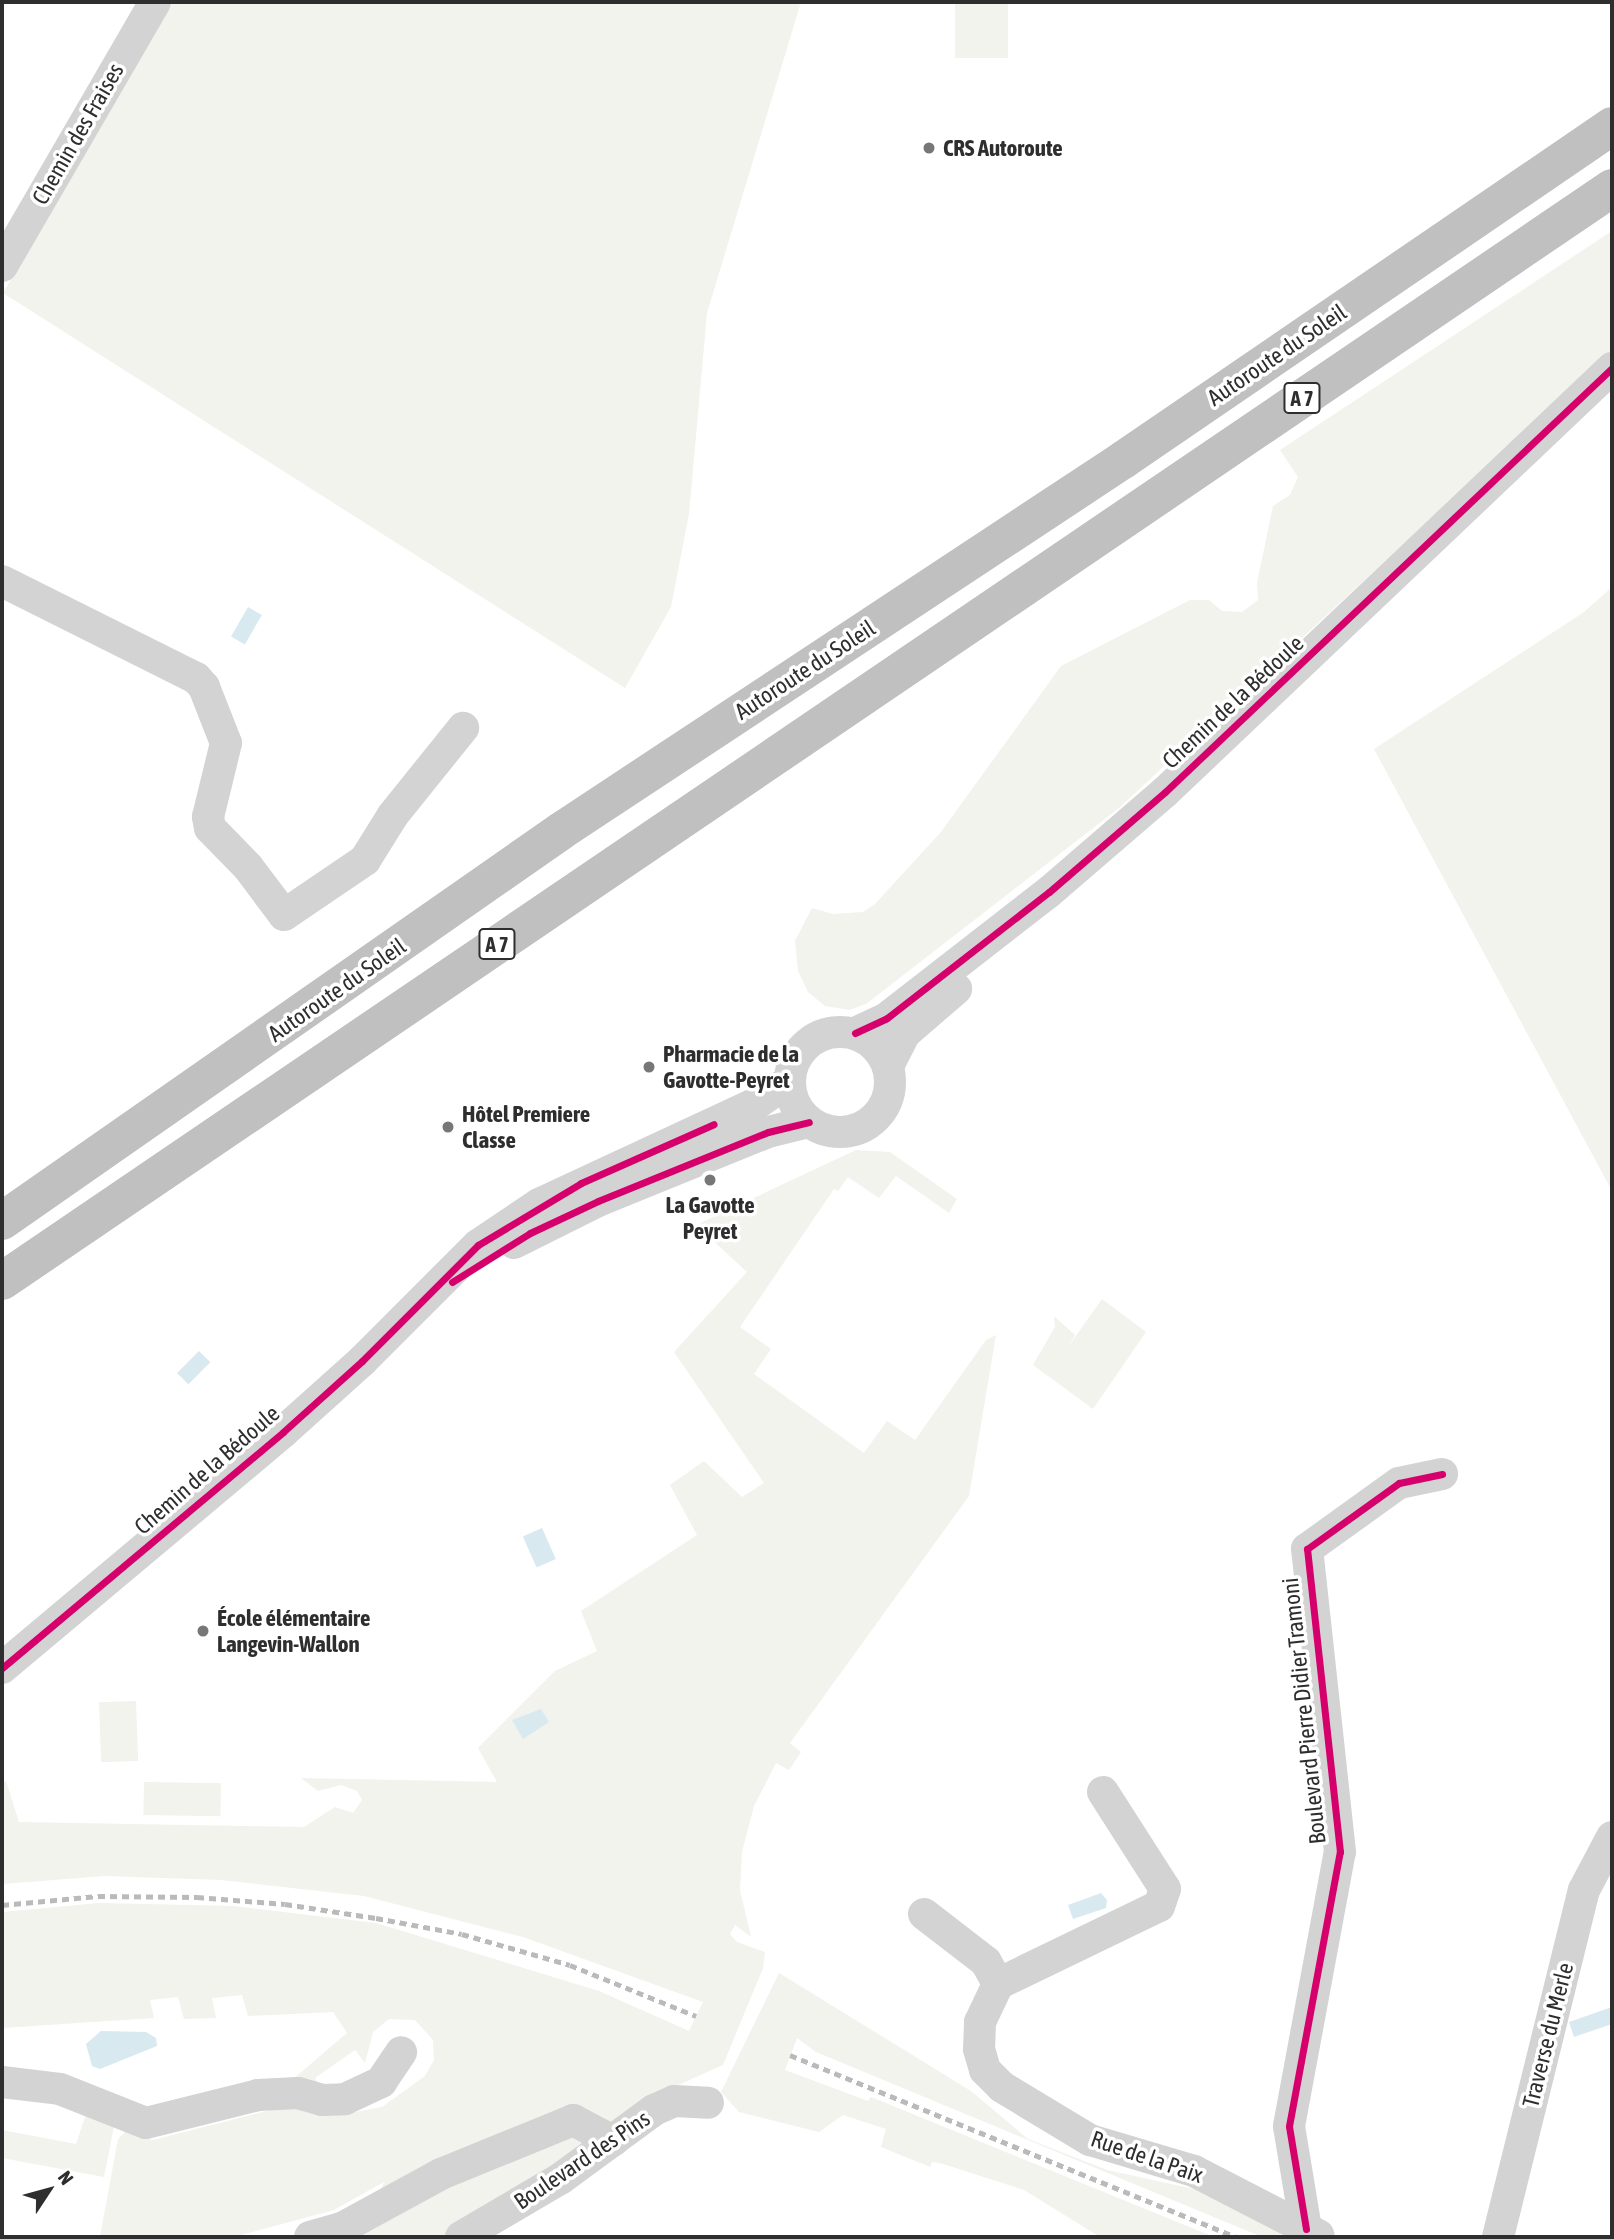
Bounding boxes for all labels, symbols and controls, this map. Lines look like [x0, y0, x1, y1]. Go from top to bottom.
street label: Chemin des Fraises [26, 58, 130, 210]
place label: CRS Autoroute [943, 134, 1063, 162]
marker: CRS Autoroute [921, 140, 937, 156]
street label: Autoroute du Soleil [1202, 298, 1352, 412]
road number: A 7 [1283, 380, 1321, 416]
street label: Autoroute du Soleil [730, 614, 880, 726]
street label: Chemin de la Bédoule [1157, 630, 1309, 774]
road number: A 7 [478, 926, 516, 962]
street label: Autoroute du Soleil [263, 932, 411, 1048]
place label: Pharmacie de la Gavotte-Peyret [663, 1040, 799, 1094]
marker: Pharmacie de la Gavotte-Peyret [641, 1059, 657, 1075]
place label: Hôtel Premiere Classe [462, 1100, 590, 1154]
marker: Hôtel Premiere Classe [440, 1119, 456, 1135]
marker: La Gavotte Peyret [702, 1172, 718, 1188]
place label: La Gavotte Peyret [665, 1191, 755, 1245]
street label: Chemin de la Bédoule [129, 1400, 285, 1540]
street label: Boulevard Pierre Didier Tramoni [1276, 1576, 1332, 1846]
place label: École élémentaire Langevin-Wallon [217, 1604, 370, 1658]
marker: École élémentaire Langevin-Wallon [195, 1623, 211, 1639]
street label: Traverse du Merle [1517, 1960, 1579, 2110]
street label: Boulevard des Pins [509, 2104, 655, 2216]
street label: Rue de la Paix [1087, 2125, 1207, 2189]
north arrow [14, 2155, 84, 2225]
text: N [54, 2167, 78, 2189]

